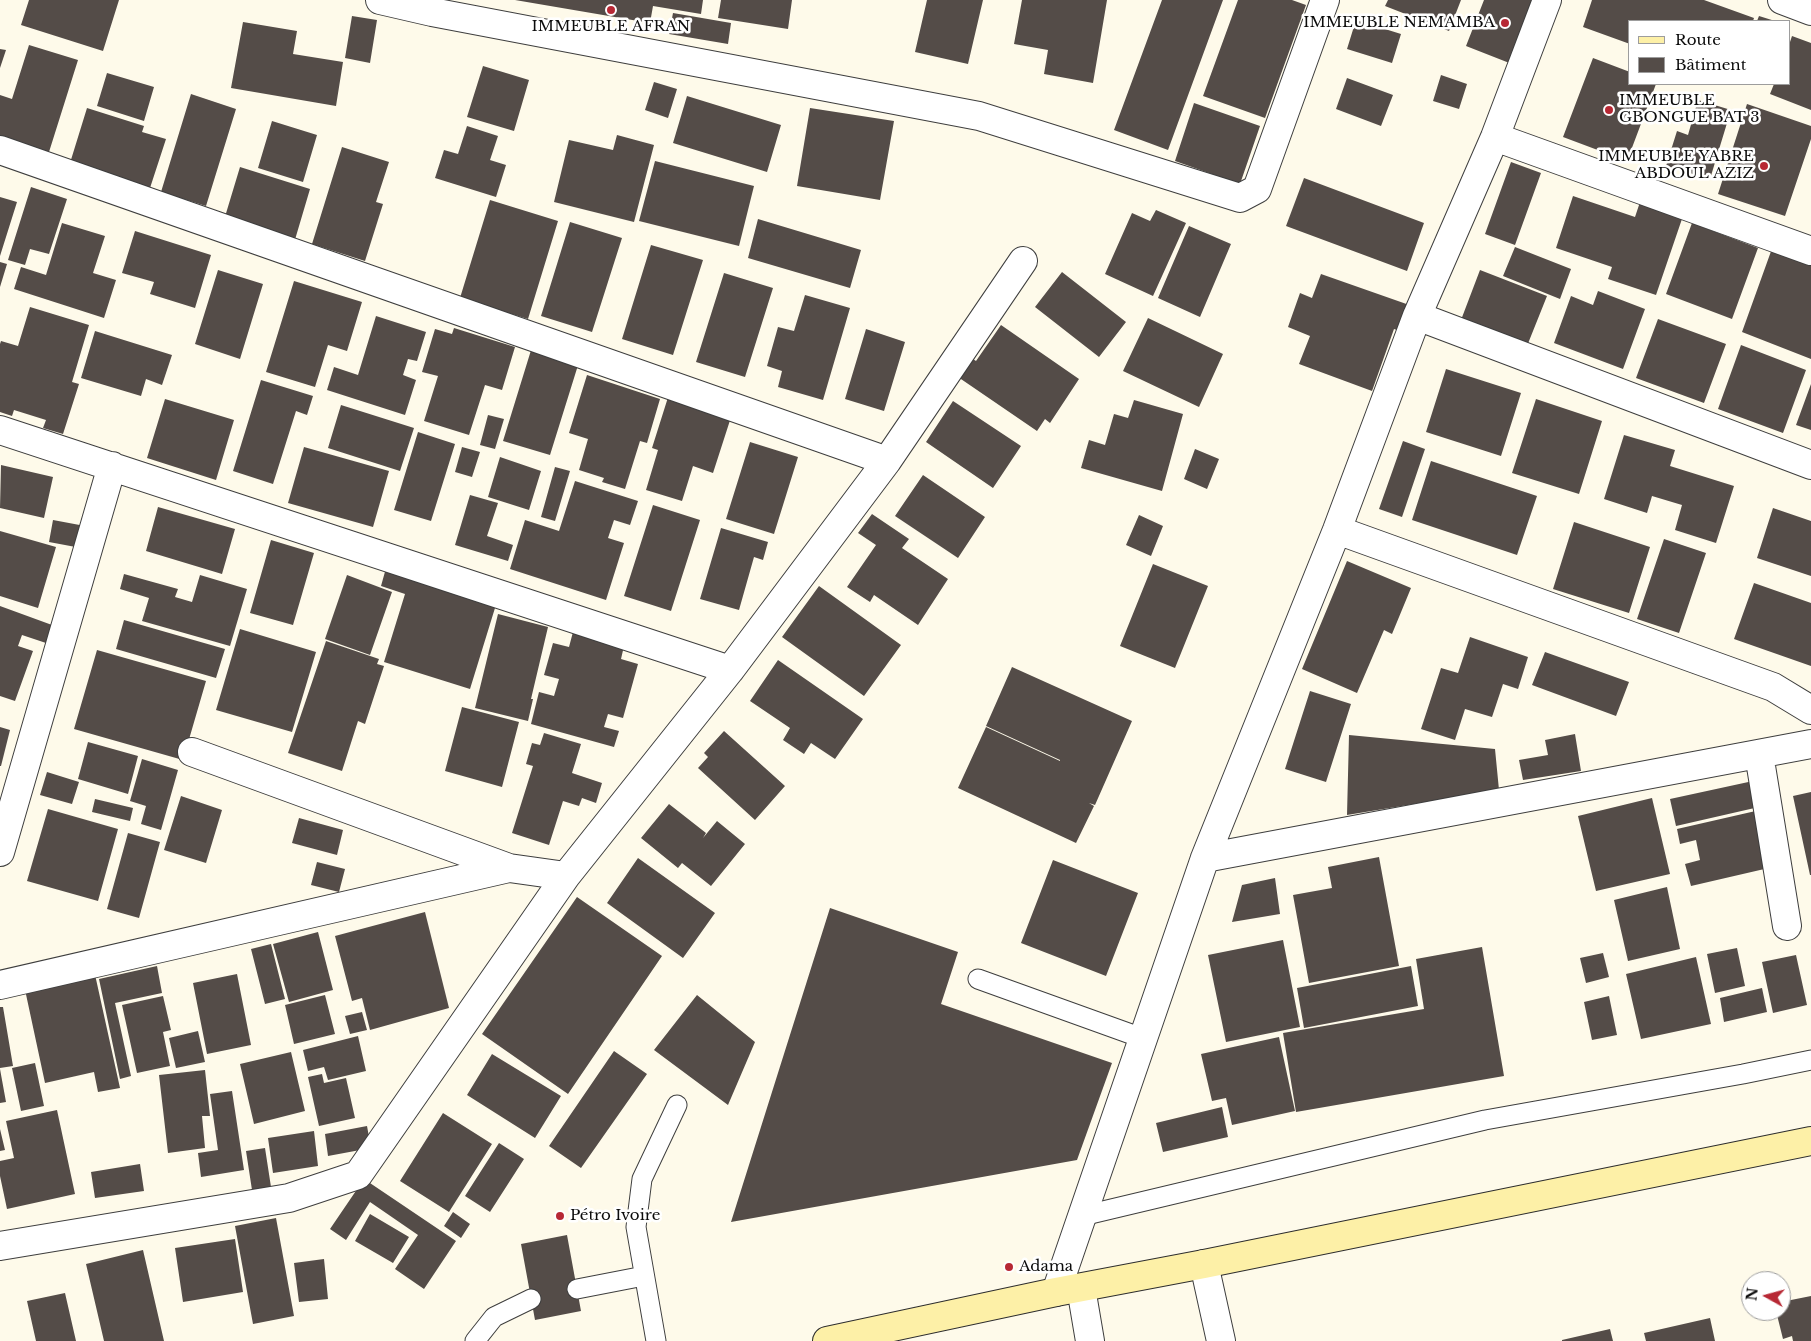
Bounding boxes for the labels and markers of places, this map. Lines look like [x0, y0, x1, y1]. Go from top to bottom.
marker: IMMEUBLE AFRAN [605, 4, 617, 16]
place label: IMMEUBLE NEMAMBA [1303, 14, 1495, 32]
marker: IMMEUBLE NEMAMBA [1499, 17, 1511, 29]
place label: IMMEUBLE AFRAN [532, 18, 690, 36]
place label: IMMEUBLE GBONGUE BAT 3 [1619, 92, 1759, 127]
marker: IMMEUBLE GBONGUE BAT 3 [1603, 104, 1615, 116]
place label: IMMEUBLE YABRE ABDOUL AZIZ [1598, 148, 1754, 183]
marker: IMMEUBLE YABRE ABDOUL AZIZ [1758, 160, 1770, 172]
place label: Pétro Ivoire [570, 1207, 660, 1225]
marker: Pétro Ivoire [554, 1210, 566, 1222]
place label: Adama [1019, 1258, 1073, 1276]
marker: Adama [1003, 1261, 1015, 1273]

